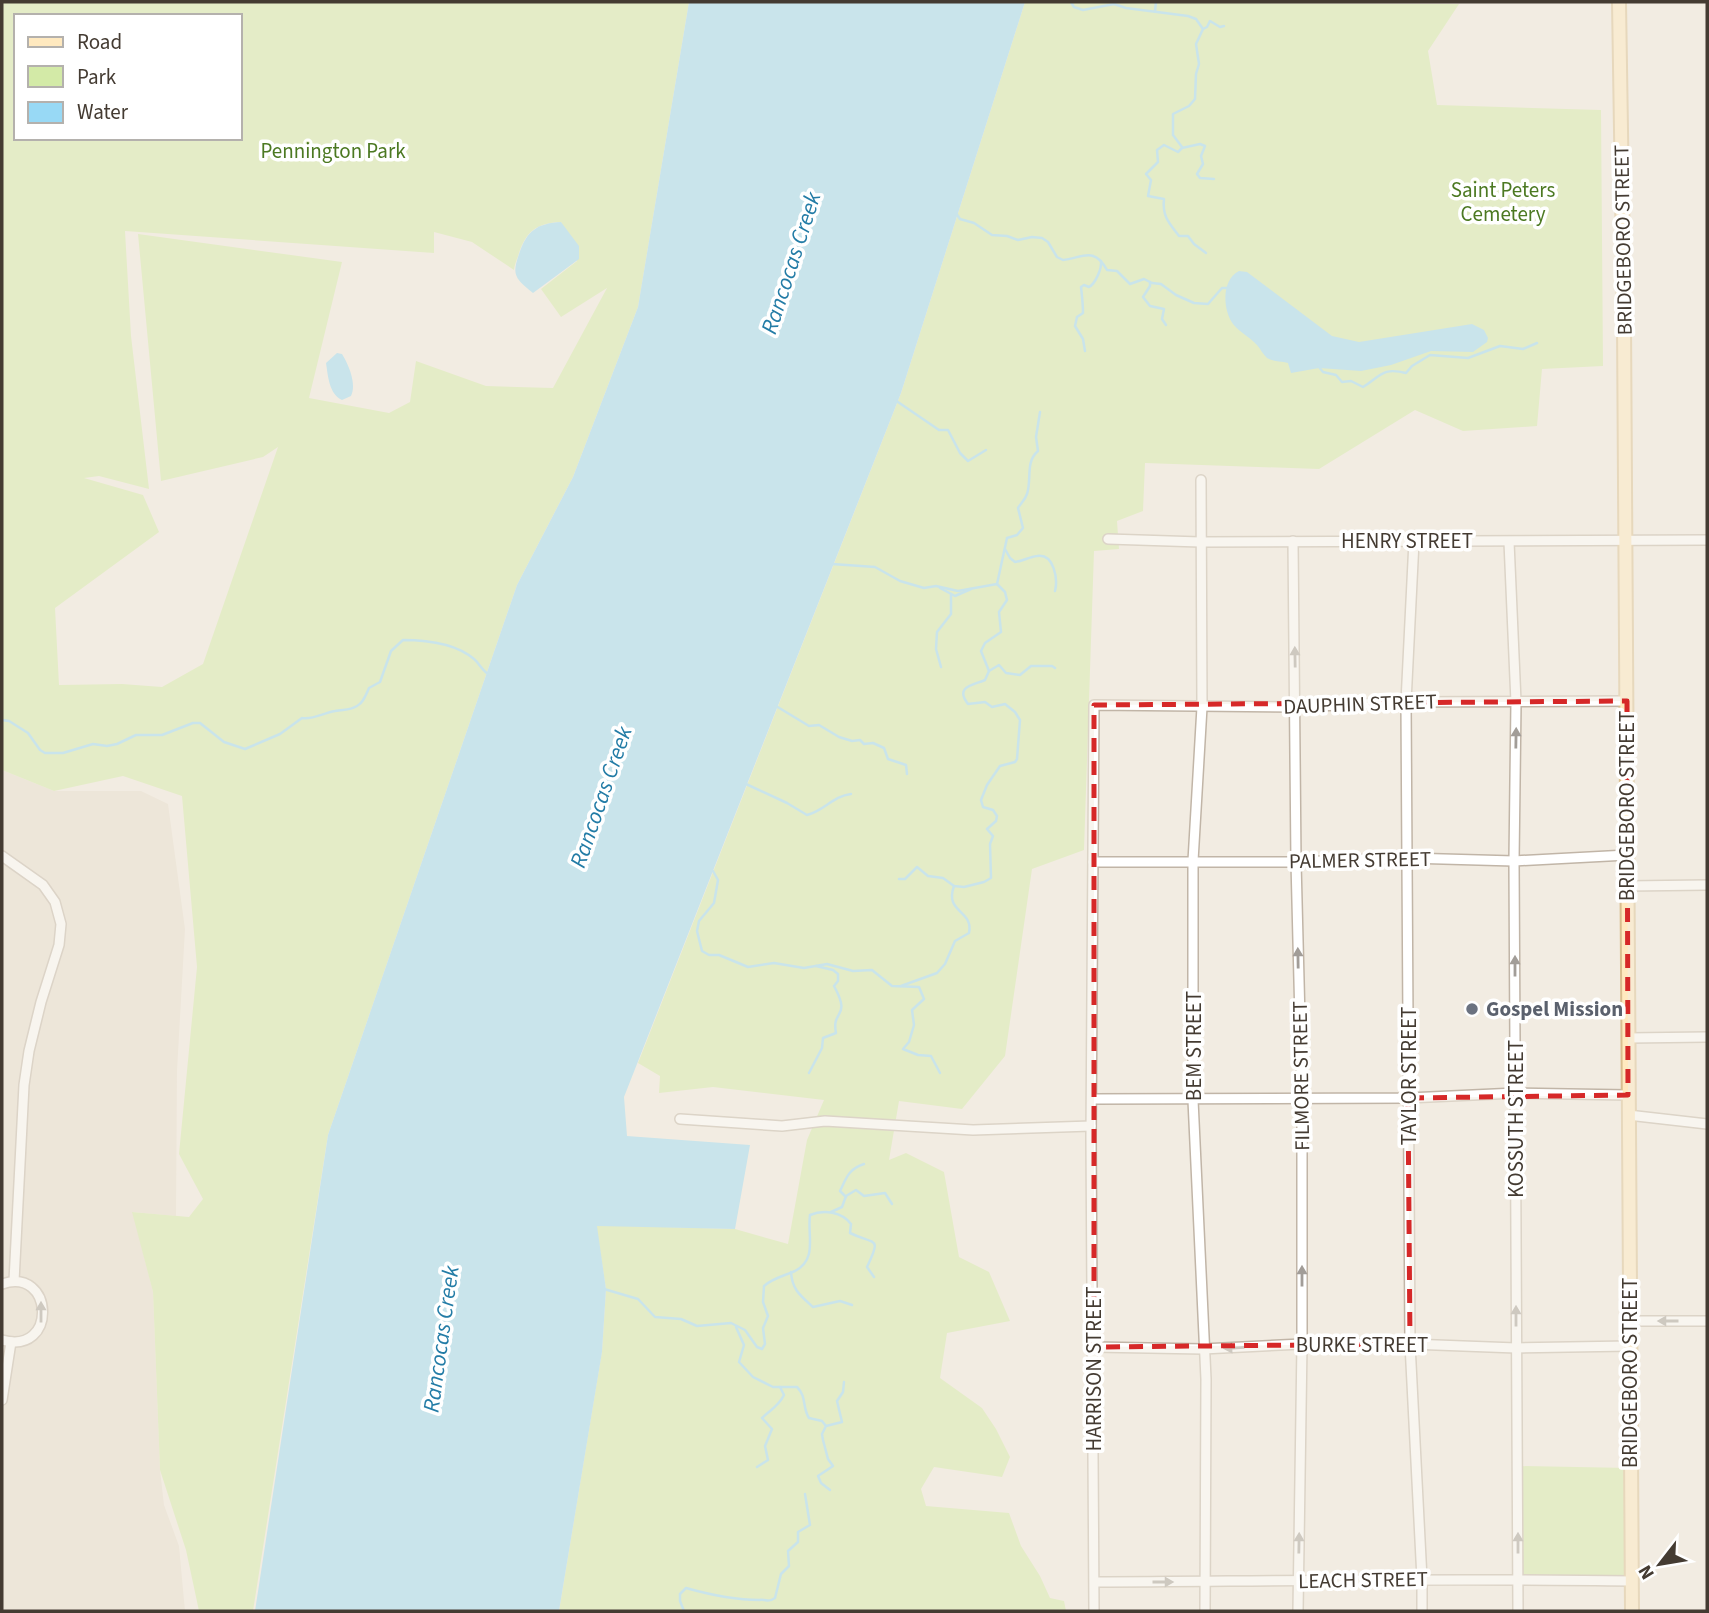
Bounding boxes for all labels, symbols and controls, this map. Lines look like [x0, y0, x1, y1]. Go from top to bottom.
legend [14, 14, 242, 140]
text: Road [77, 27, 122, 57]
text: Park [77, 62, 117, 92]
text: Water [77, 97, 129, 127]
park label: Pennington Park [260, 136, 406, 166]
street label: BRIDGEBORO STREET [1606, 144, 1640, 336]
park label: Saint Peters Cemetery [1451, 175, 1555, 229]
water label: Rancocas Creek [752, 187, 830, 338]
street label: HENRY STREET [1341, 526, 1473, 556]
one-way arrow [1289, 646, 1301, 668]
street label: DAUPHIN STREET [1283, 686, 1437, 722]
street label: BRIDGEBORO STREET [1612, 711, 1642, 901]
water label: Rancocas Creek [561, 721, 641, 872]
one-way arrow [1510, 727, 1522, 749]
street label: PALMER STREET [1289, 844, 1431, 876]
one-way arrow [1293, 946, 1304, 968]
one-way arrow [1509, 954, 1521, 976]
street label: BEM STREET [1179, 991, 1209, 1101]
place label: Gospel Mission [1486, 994, 1623, 1024]
street label: FILMORE STREET [1285, 1001, 1317, 1151]
marker: Gospel Mission [1464, 1001, 1480, 1017]
street label: TAYLOR STREET [1394, 1007, 1424, 1145]
street label: KOSSUTH STREET [1501, 1040, 1531, 1198]
water label: Rancocas Creek [414, 1263, 468, 1414]
one-way arrow [1296, 1265, 1308, 1287]
street label: BRIDGEBORO STREET [1615, 1278, 1645, 1468]
street label: HARRISON STREET [1079, 1287, 1109, 1451]
one-way arrow [35, 1301, 47, 1323]
one-way arrow [1510, 1304, 1522, 1326]
one-way arrow [1657, 1315, 1679, 1327]
street label: BURKE STREET [1296, 1330, 1428, 1360]
one-way arrow [1223, 1342, 1245, 1353]
north arrow [1625, 1529, 1695, 1599]
one-way arrow [1293, 1532, 1304, 1554]
one-way arrow [1512, 1532, 1523, 1554]
text: N [1632, 1560, 1662, 1584]
street label: LEACH STREET [1298, 1564, 1428, 1596]
one-way arrow [1152, 1576, 1174, 1588]

